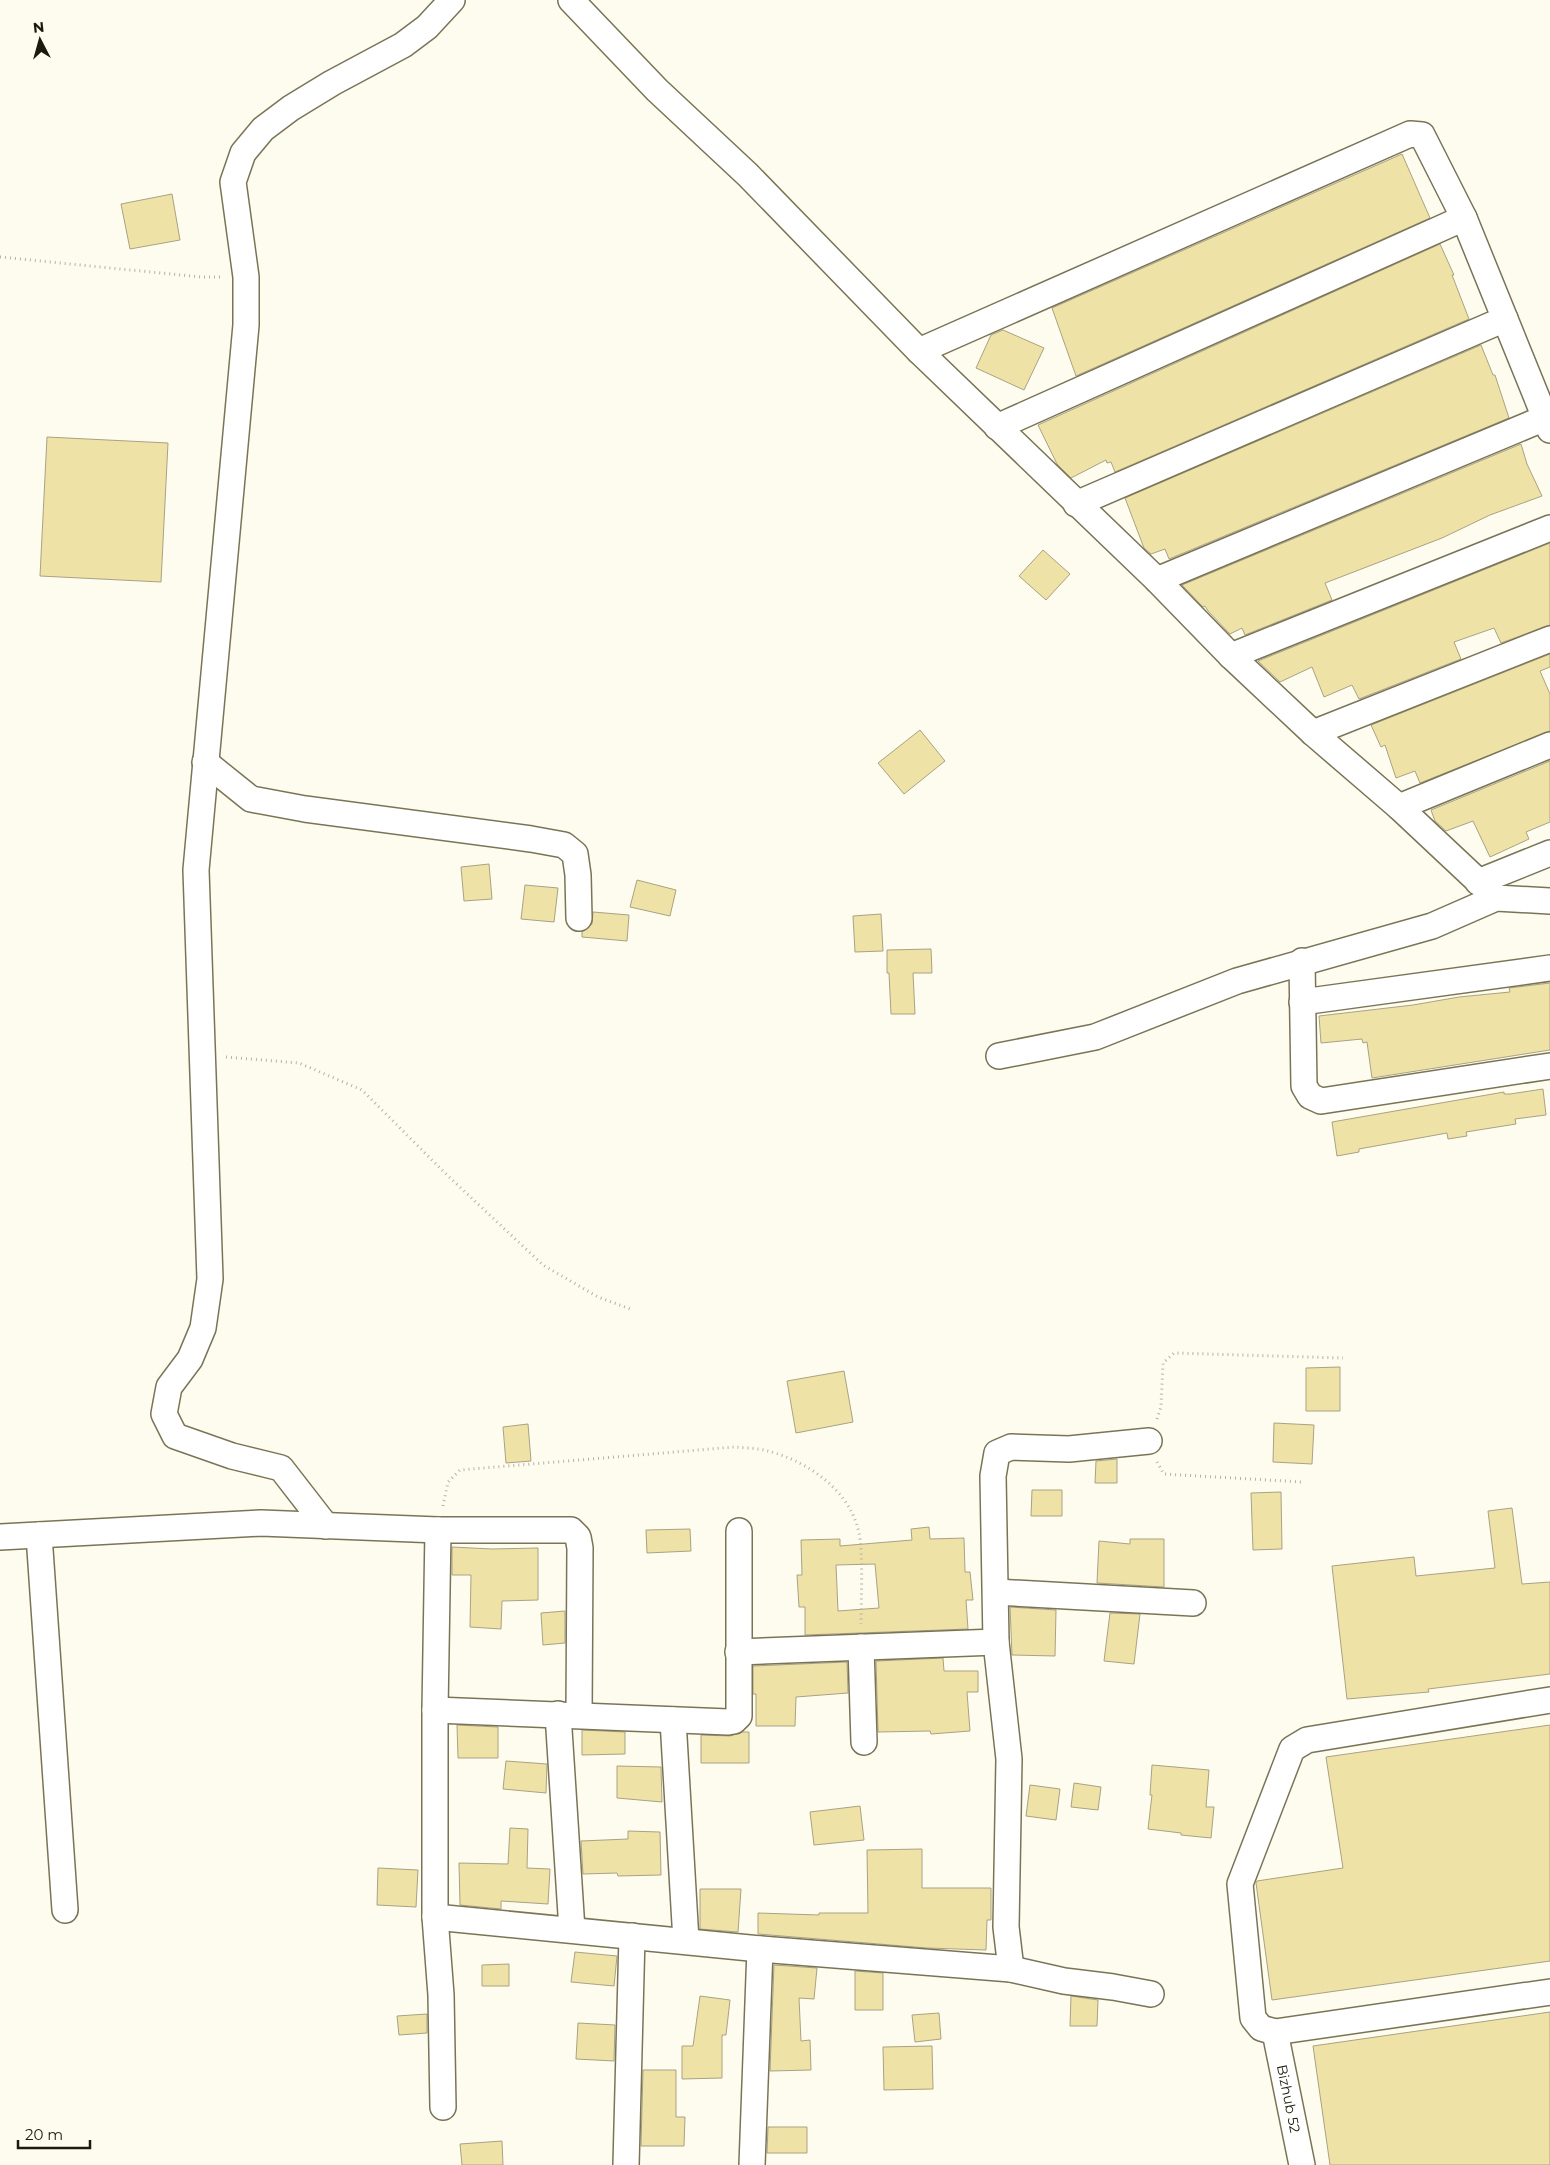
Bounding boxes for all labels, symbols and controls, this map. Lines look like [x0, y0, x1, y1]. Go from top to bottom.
north arrow [15, 15, 65, 65]
text: N [32, 18, 45, 37]
street label: Bizhub 52 [1273, 2063, 1304, 2134]
scale bar [18, 2118, 90, 2150]
text: 20 m [25, 2125, 63, 2144]

